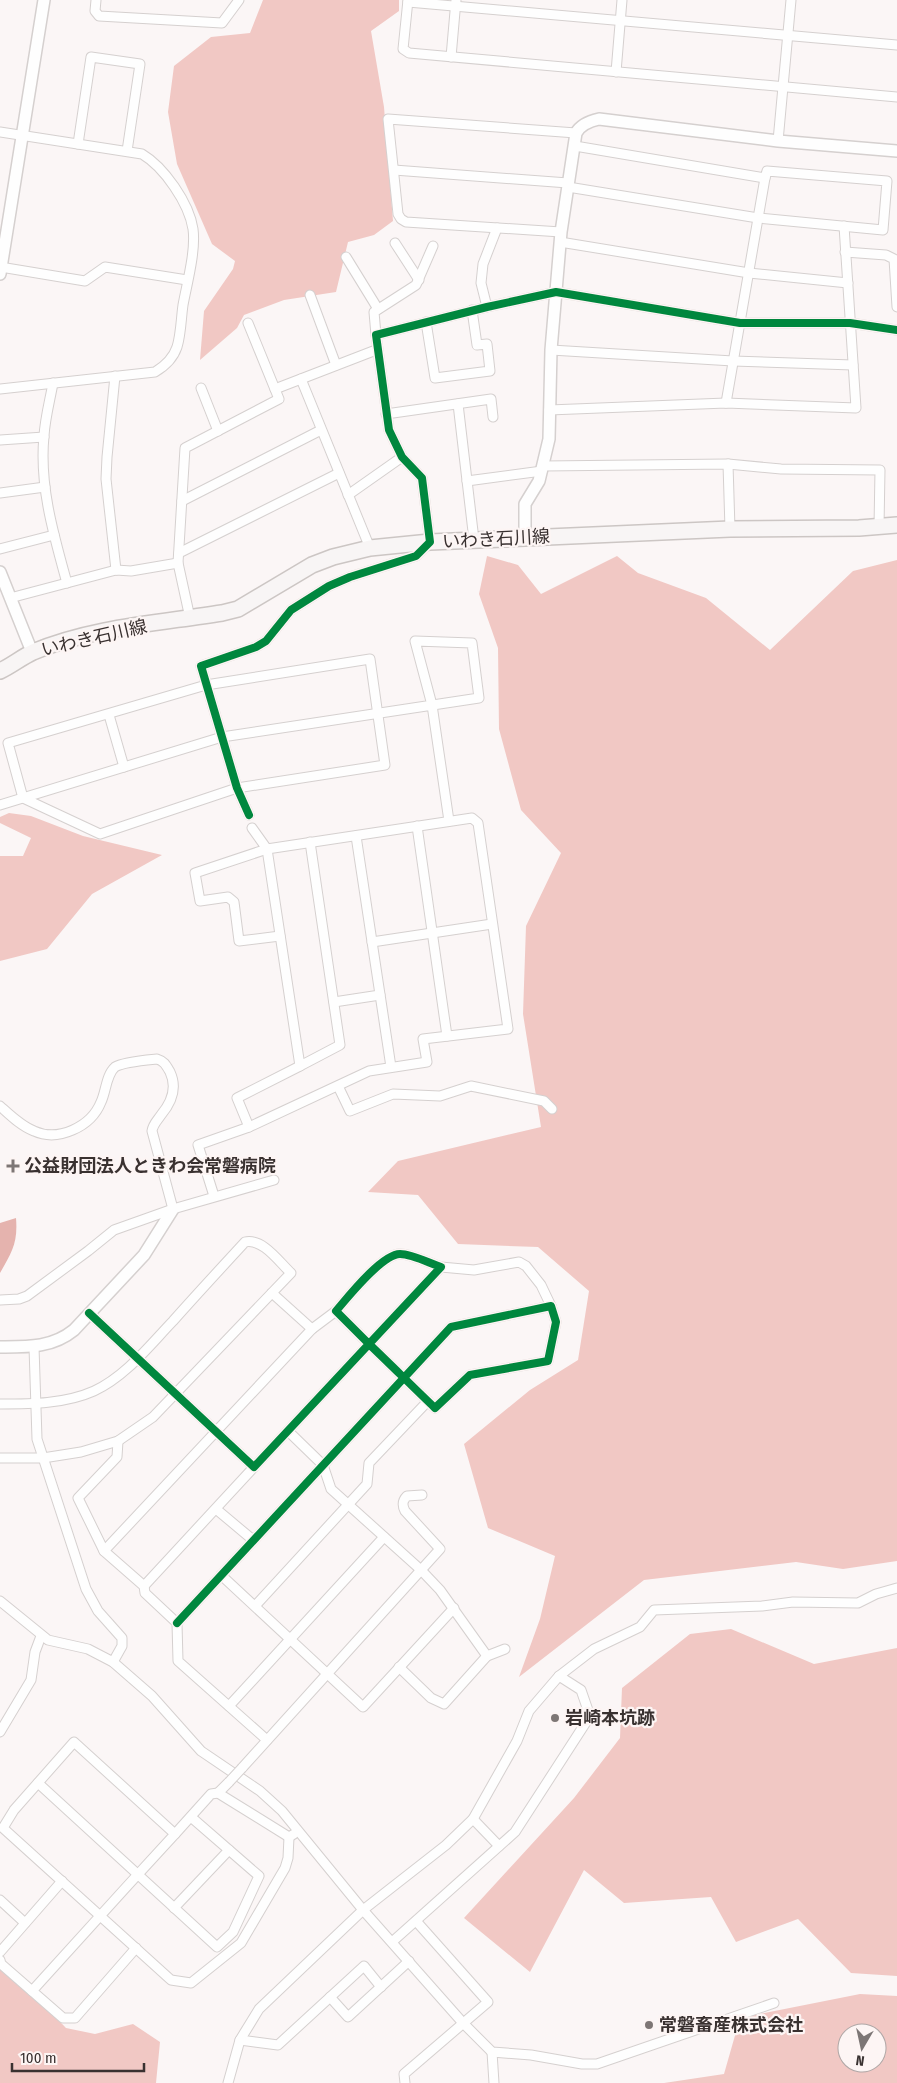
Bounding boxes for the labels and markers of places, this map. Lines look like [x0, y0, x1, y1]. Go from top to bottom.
place label: 公益財団法人ときわ会常磐病院 [24, 1155, 276, 1177]
marker: 公益財団法人ときわ会常磐病院 [6, 1159, 20, 1173]
place label: 岩崎本坑跡 [565, 1707, 655, 1729]
marker: 岩崎本坑跡 [549, 1712, 561, 1724]
place label: 常磐畜産株式会社 [659, 2014, 803, 2036]
marker: 常磐畜産株式会社 [643, 2019, 655, 2031]

